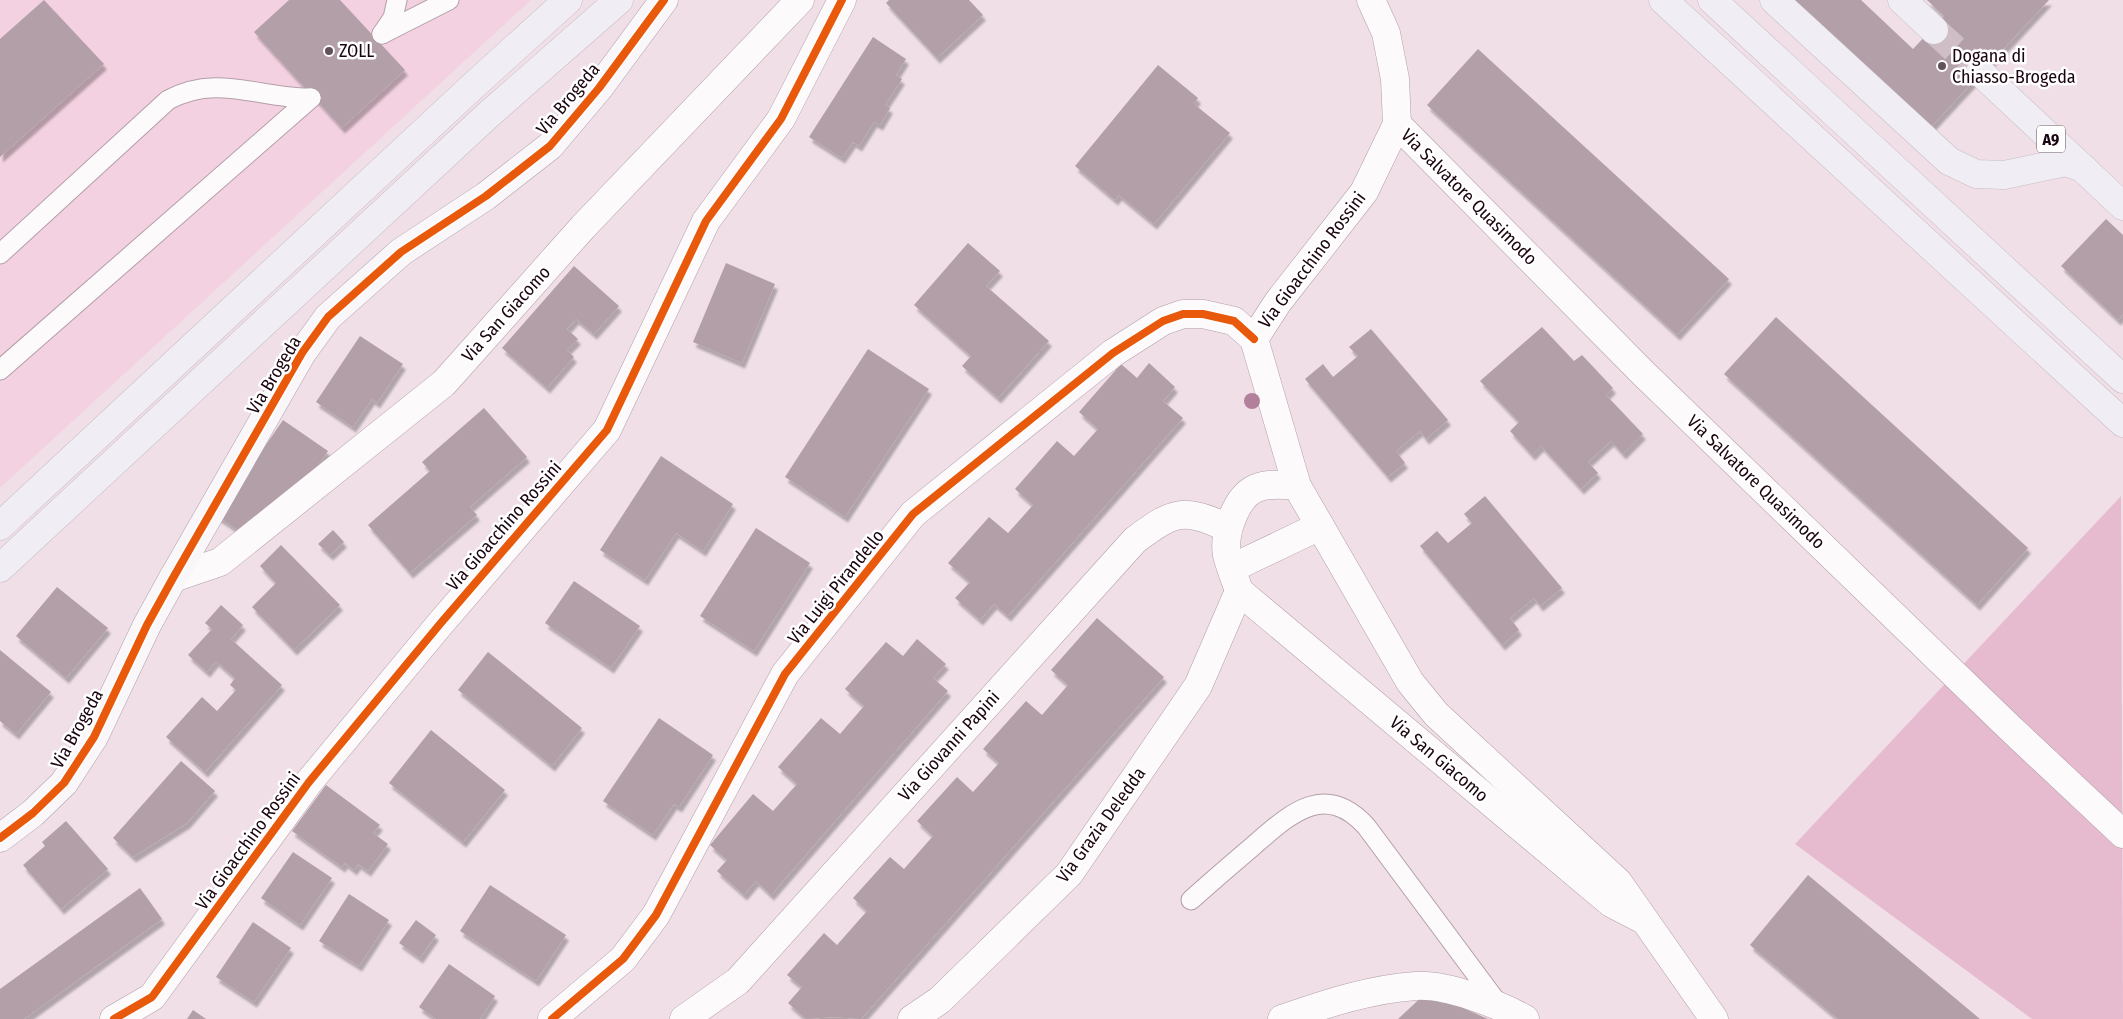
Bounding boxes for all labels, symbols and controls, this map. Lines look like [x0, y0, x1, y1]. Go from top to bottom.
place label: ZOLL [339, 40, 374, 62]
marker: ZOLL [323, 45, 335, 57]
place label: Dogana di Chiasso-Brogeda [1952, 45, 2076, 88]
street label: Via Brogeda [531, 58, 605, 140]
marker: Dogana di Chiasso-Brogeda [1936, 60, 1948, 72]
street label: Via Salvatore Quasimodo [1396, 124, 1542, 270]
road number: A9 [2037, 126, 2065, 152]
street label: Via Gioacchino Rossini [1254, 188, 1370, 332]
street label: Via San Giacomo [457, 261, 555, 367]
street label: Via Brogeda [242, 332, 306, 418]
street label: Via Salvatore Quasimodo [1682, 410, 1830, 554]
street label: Via Gioacchino Rossini [442, 457, 566, 595]
street label: Via Luigi Pirandello [783, 525, 889, 649]
street label: Via Brogeda [46, 685, 108, 773]
street label: Via Giovanni Papini [894, 686, 1004, 806]
street label: Via San Giacomo [1385, 711, 1493, 807]
street label: Via Grazia Deledda [1052, 763, 1150, 887]
street label: Via Gioacchino Rossini [191, 768, 305, 914]

